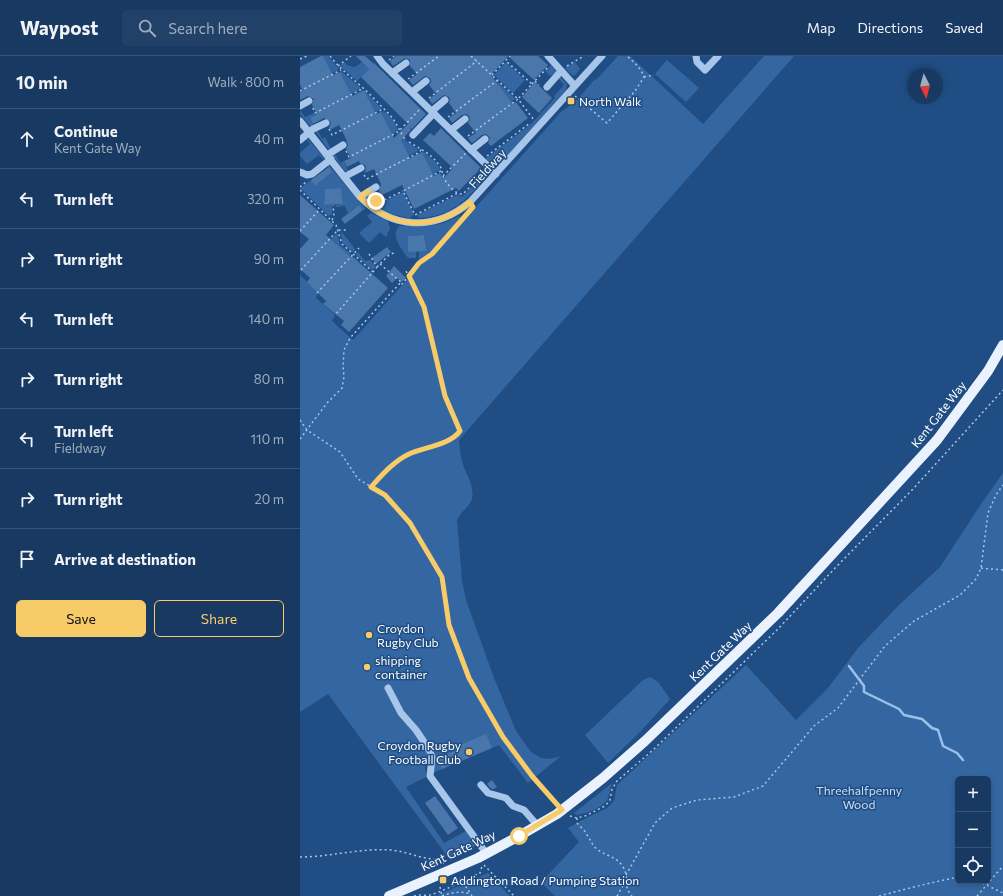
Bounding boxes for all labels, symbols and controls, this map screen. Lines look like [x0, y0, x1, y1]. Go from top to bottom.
search box [122, 10, 402, 46]
text: Waypost [20, 16, 98, 39]
icon: search [136, 17, 158, 39]
text: Search here [168, 19, 248, 37]
text: Map [807, 19, 836, 36]
text: Directions [858, 19, 923, 36]
text: Saved [945, 19, 983, 36]
north arrow [907, 68, 943, 104]
text: 10 min [16, 72, 68, 93]
text: Walk · 800 m [208, 74, 284, 90]
place label: North Walk [579, 94, 642, 108]
marker: North Walk [566, 96, 576, 106]
text: Continue [54, 122, 118, 140]
icon: ahead [16, 128, 38, 150]
text: 40 m [254, 131, 284, 147]
text: Kent Gate Way [54, 140, 141, 156]
street label: Fieldway [466, 145, 508, 191]
icon: left [16, 188, 38, 210]
text: Turn left [54, 190, 113, 208]
text: 320 m [247, 191, 284, 207]
route end [367, 192, 385, 210]
icon: right [16, 248, 38, 270]
text: Turn right [54, 250, 123, 268]
text: 90 m [254, 251, 284, 267]
icon: left [16, 308, 38, 330]
text: Turn left [54, 310, 113, 328]
text: 140 m [248, 311, 284, 327]
icon: right [16, 368, 38, 390]
text: Turn right [54, 370, 123, 388]
text: 80 m [254, 371, 284, 387]
street label: Kent Gate Way [908, 378, 968, 450]
text: Turn left [54, 422, 113, 440]
icon: left [16, 428, 38, 450]
text: 110 m [251, 431, 284, 447]
text: Fieldway [54, 440, 106, 456]
icon: right [16, 488, 38, 510]
text: Turn right [54, 490, 123, 508]
text: 20 m [255, 491, 284, 507]
icon: arrive [16, 548, 38, 570]
text: Arrive at destination [54, 550, 196, 568]
button: Save [16, 600, 146, 637]
button: Share [154, 600, 284, 637]
street label: Kent Gate Way [686, 618, 754, 684]
place label: Croydon Rugby Club [377, 621, 439, 649]
marker: Croydon Rugby Club [364, 630, 374, 640]
place label: shipping container [375, 653, 427, 681]
marker: shipping container [362, 662, 372, 672]
place label: Croydon Rugby Football Club [378, 738, 461, 766]
marker: Croydon Rugby Football Club [464, 747, 474, 757]
map controls [955, 776, 991, 884]
button: + [955, 776, 991, 812]
park label: Threehalfpenny Wood [816, 783, 902, 811]
button: − [955, 812, 991, 848]
street label: Kent Gate Way [419, 827, 497, 873]
route start [510, 827, 528, 845]
button: locate [955, 848, 991, 884]
place label: Addington Road / Pumping Station [451, 873, 639, 887]
marker: Addington Road / Pumping Station [438, 875, 448, 885]

